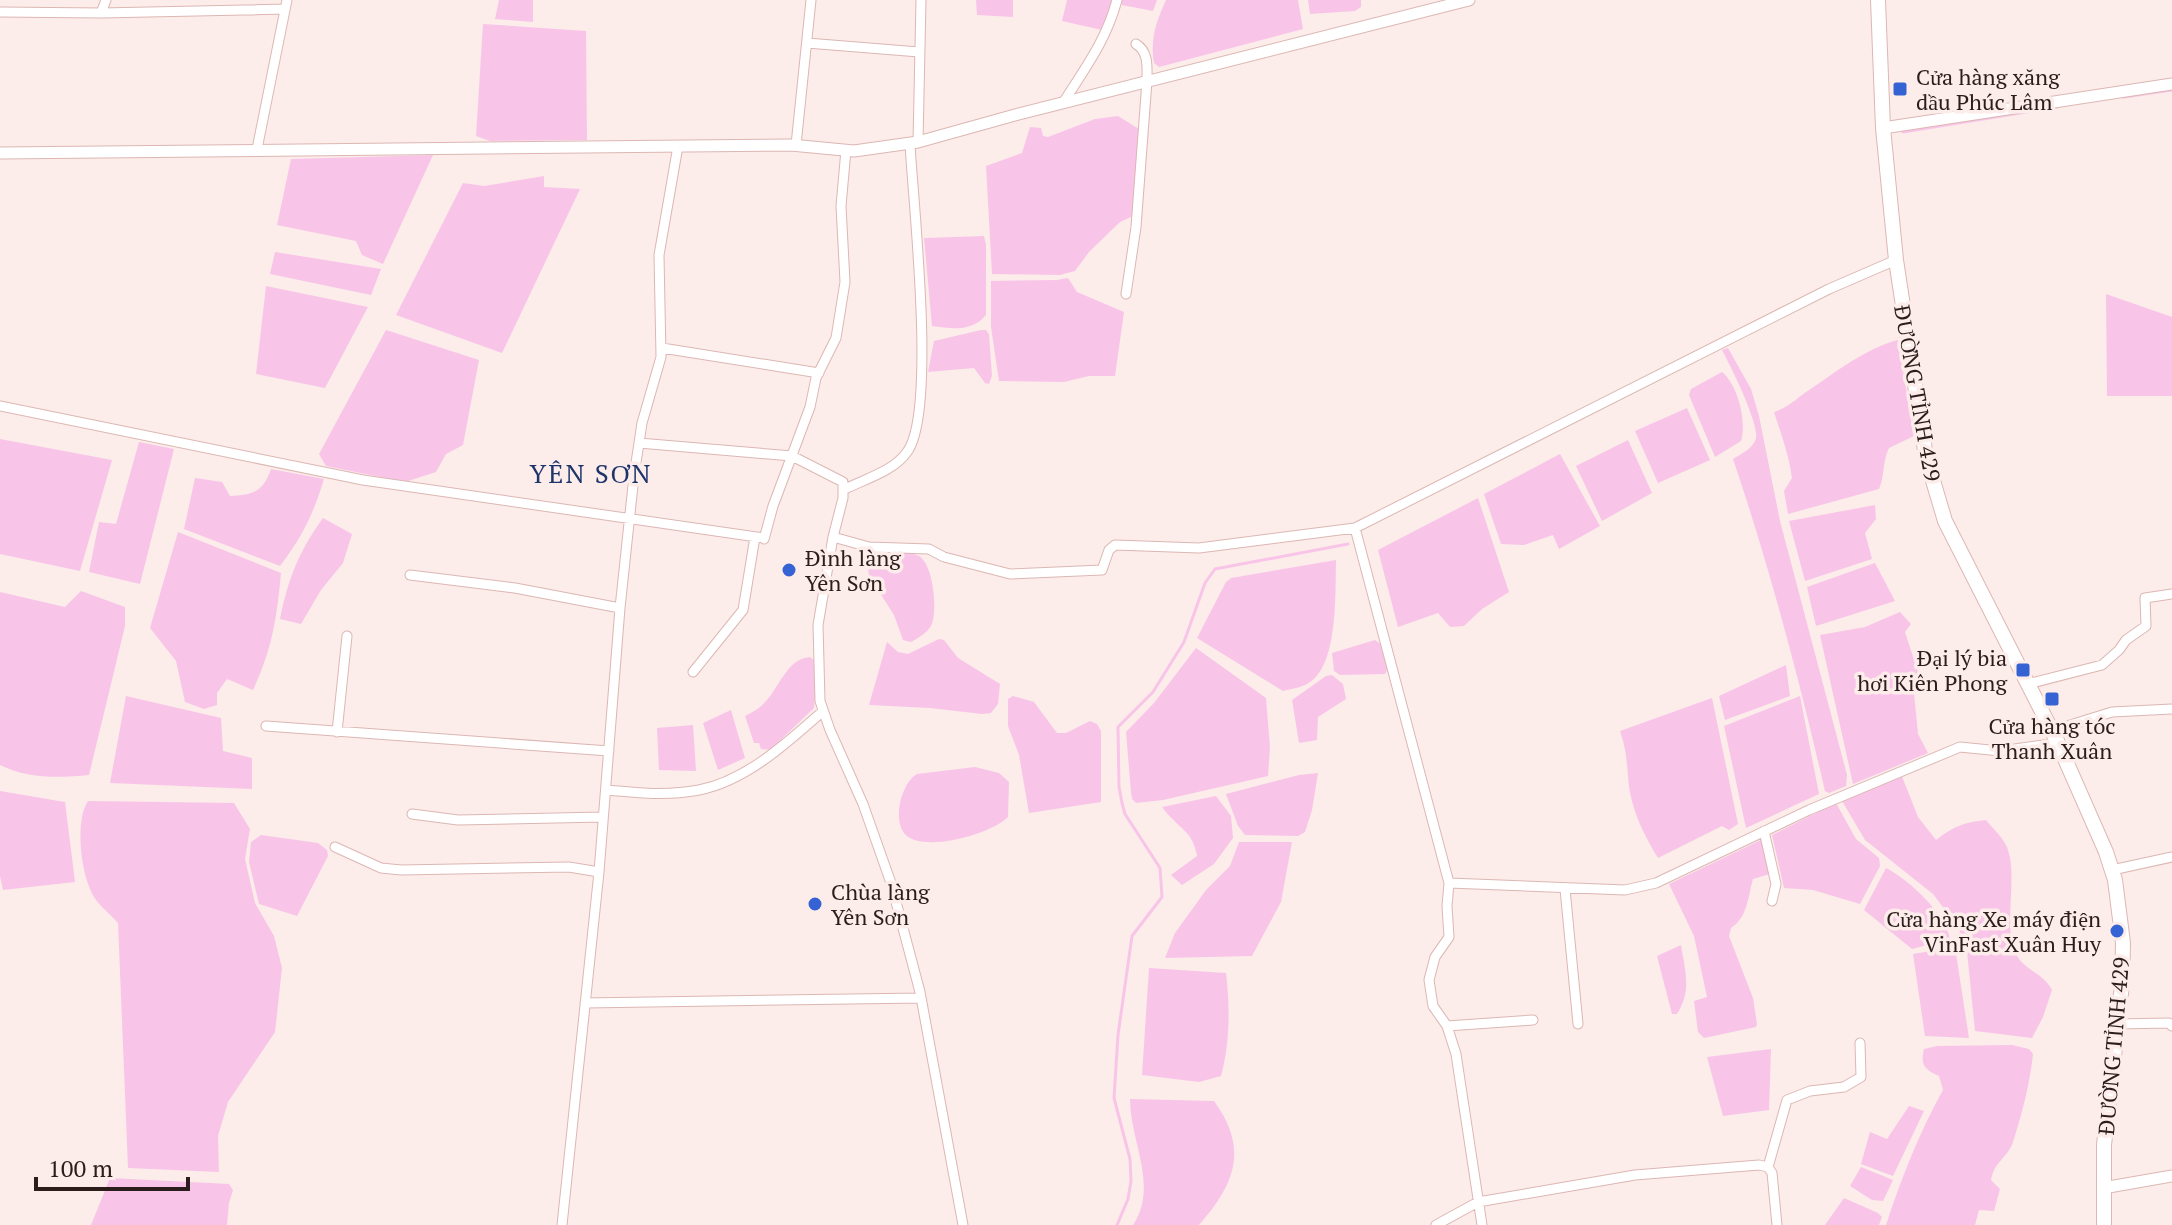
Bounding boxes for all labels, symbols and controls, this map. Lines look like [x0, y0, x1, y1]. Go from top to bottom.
place label: Cửa hàng xăng dầu Phúc Lâm [1916, 62, 2060, 116]
marker: Cửa hàng xăng dầu Phúc Lâm [1891, 80, 1909, 98]
street label: ĐƯỜNG TỈNH 429 [1888, 302, 1948, 484]
district label: YÊN SƠN [530, 456, 652, 490]
place label: Đình làng Yên Sơn [805, 543, 901, 597]
marker: Đình làng Yên Sơn [780, 561, 798, 579]
place label: Đại lý bia hơi Kiên Phong [1857, 643, 2007, 697]
marker: Đại lý bia hơi Kiên Phong [2014, 661, 2032, 679]
marker: Cửa hàng tóc Thanh Xuân [2043, 690, 2061, 708]
place label: Cửa hàng tóc Thanh Xuân [1988, 711, 2116, 765]
place label: Chùa làng Yên Sơn [831, 877, 930, 931]
marker: Chùa làng Yên Sơn [806, 895, 824, 913]
place label: Cửa hàng Xe máy điện VinFast Xuân Huy [1886, 904, 2102, 958]
marker: Cửa hàng Xe máy điện VinFast Xuân Huy [2108, 922, 2126, 940]
street label: ĐƯỜNG TỈNH 429 [2091, 956, 2135, 1136]
scale bar [36, 1141, 188, 1191]
text: 100 m [48, 1152, 113, 1184]

